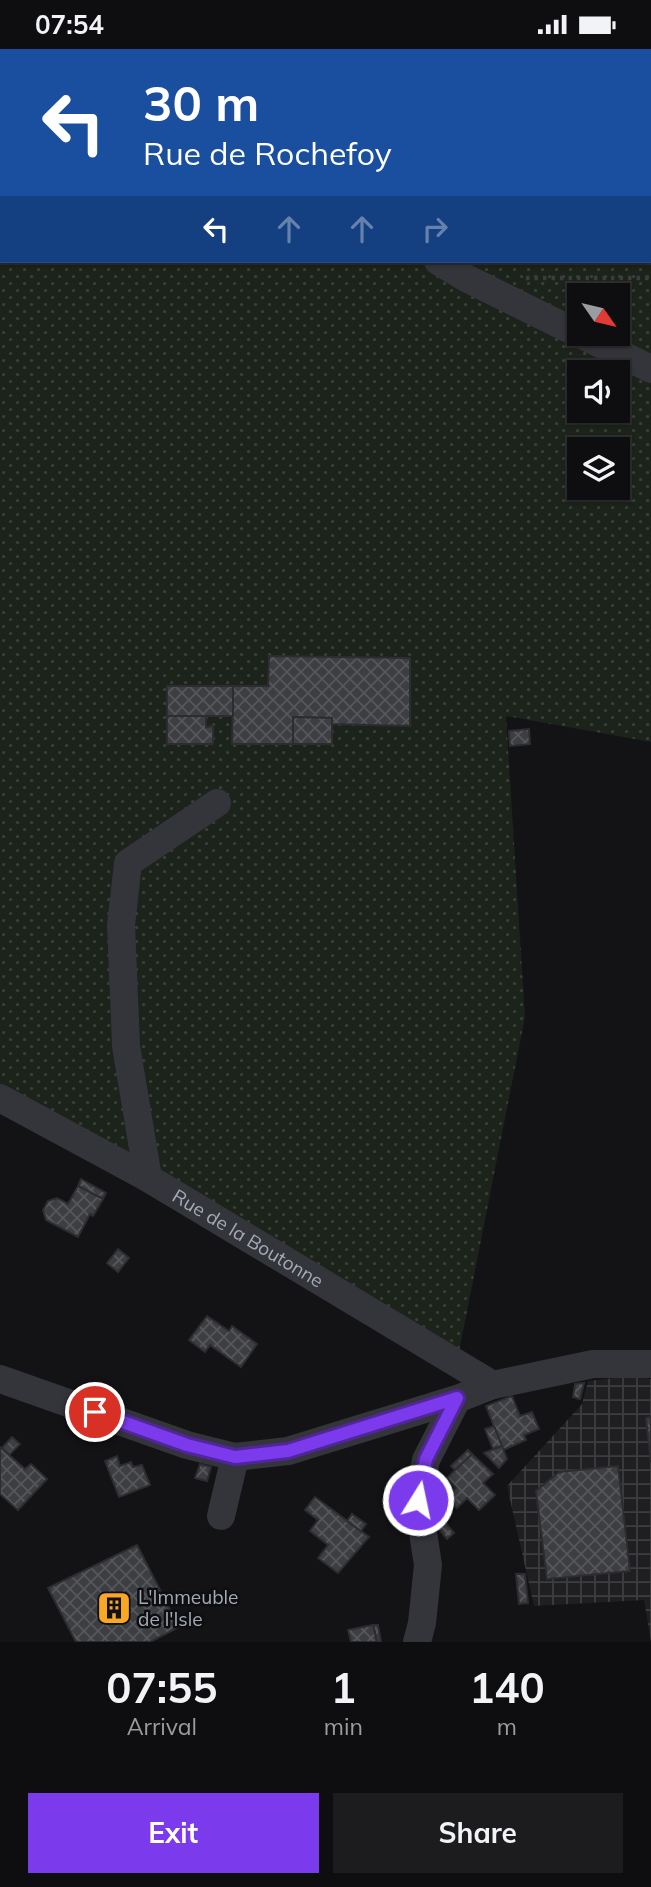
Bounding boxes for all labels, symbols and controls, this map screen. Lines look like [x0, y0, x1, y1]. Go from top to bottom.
text: 07:54 [35, 8, 104, 41]
text: 30 m [143, 72, 259, 133]
icon: left [28, 77, 119, 168]
text: Rue de Rochefoy [143, 133, 392, 173]
icon: left [197, 210, 235, 248]
icon: ahead [270, 210, 308, 248]
icon: ahead [343, 210, 381, 248]
icon: right [416, 210, 454, 248]
north arrow [567, 283, 630, 347]
map controls [567, 283, 630, 500]
button: sound [567, 360, 630, 423]
button: layers [567, 437, 630, 500]
street label: Rue de la Boutonne [168, 1184, 328, 1293]
pin [65, 1382, 125, 1442]
icon: arrive [76, 1393, 114, 1431]
position arrow [381, 1463, 455, 1537]
place label: L'Immeuble de l'Isle [138, 1585, 238, 1631]
building icon: L'Immeuble de l'Isle [95, 1589, 133, 1627]
text: 07:55 [106, 1661, 217, 1714]
text: 1 [331, 1661, 356, 1714]
text: 140 [469, 1661, 545, 1714]
text: Arrival [127, 1712, 197, 1741]
text: min [324, 1712, 363, 1741]
text: m [497, 1712, 517, 1741]
button: Exit [28, 1793, 319, 1873]
button: Share [333, 1793, 623, 1873]

